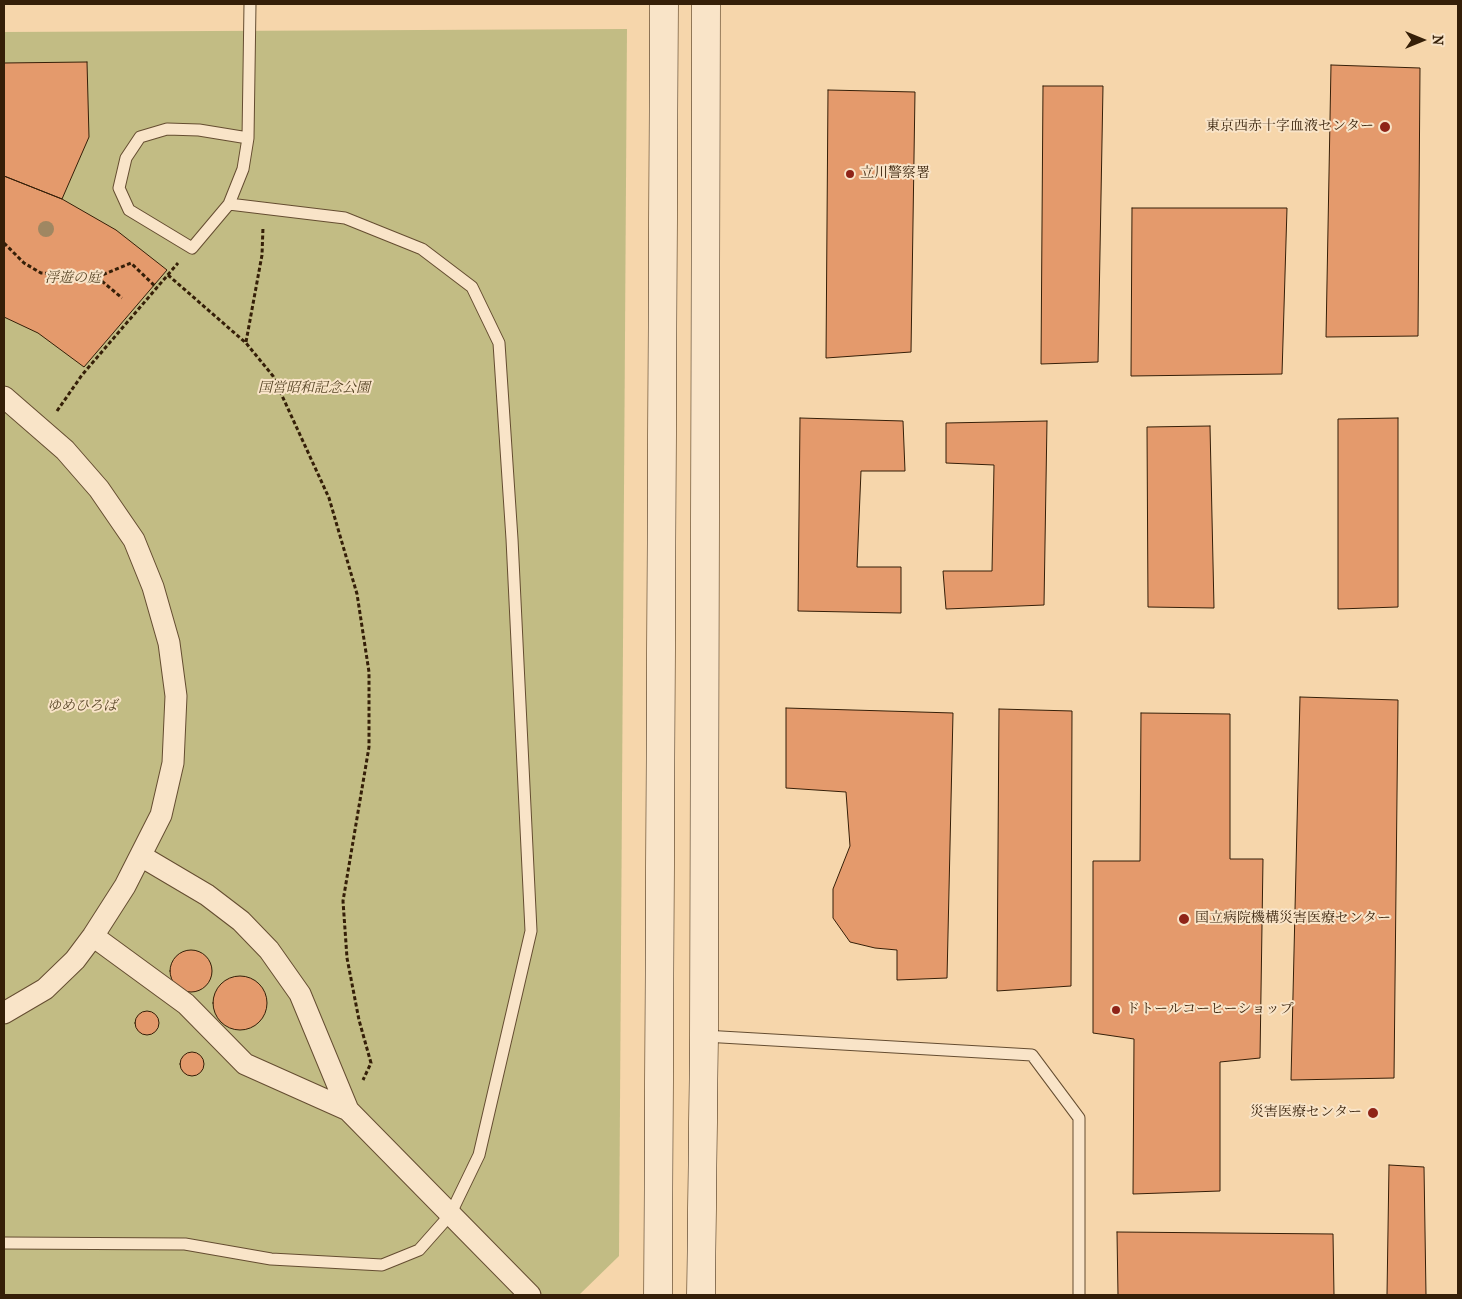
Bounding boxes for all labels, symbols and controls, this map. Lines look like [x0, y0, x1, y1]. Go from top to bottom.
north arrow [1397, 15, 1447, 65]
text: N [1429, 35, 1446, 45]
place label: 東京西赤十字血液センター [1206, 119, 1374, 135]
marker: 東京西赤十字血液センター [1378, 120, 1392, 134]
place label: 立川警察署 [860, 166, 930, 182]
marker: 立川警察署 [844, 168, 856, 180]
park label: 浮遊の庭 [45, 271, 101, 287]
park label: 国営昭和記念公園 [258, 381, 370, 397]
park label: ゆめひろば [47, 699, 117, 715]
place label: 国立病院機構災害医療センター [1195, 911, 1391, 927]
marker: 国立病院機構災害医療センター [1177, 912, 1191, 926]
place label: ドトールコーヒーショップ [1126, 1002, 1293, 1018]
marker: ドトールコーヒーショップ [1110, 1004, 1122, 1016]
place label: 災害医療センター [1250, 1105, 1362, 1121]
marker: 災害医療センター [1366, 1106, 1380, 1120]

